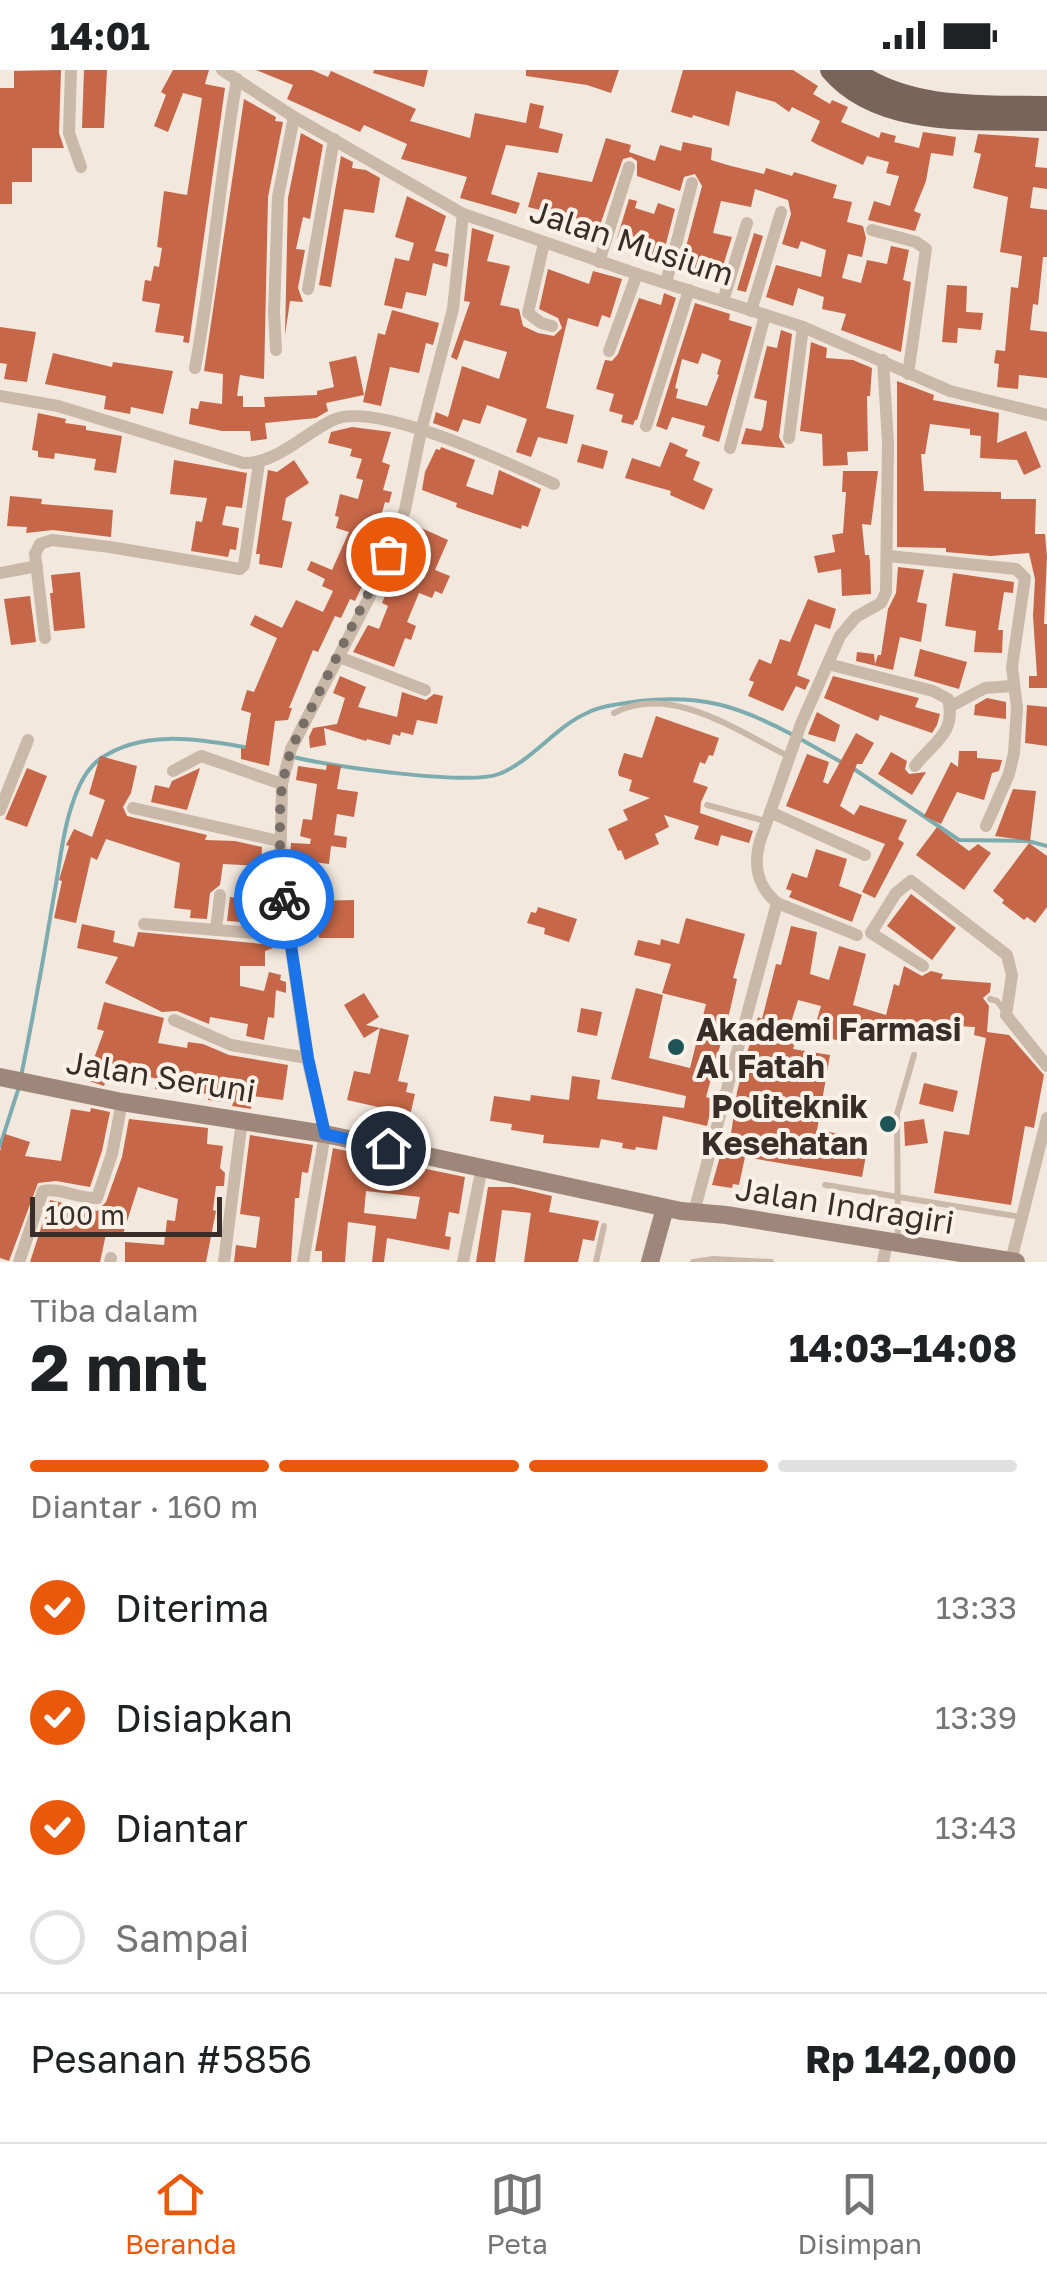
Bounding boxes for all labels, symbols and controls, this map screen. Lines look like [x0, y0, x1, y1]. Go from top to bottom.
text: 14:01 [50, 13, 150, 58]
street label: Jalan Musium [525, 191, 739, 293]
pin [346, 512, 431, 597]
icon: bag [361, 527, 416, 582]
courier [234, 849, 334, 949]
icon: bike [257, 872, 312, 927]
place label: Akademi Farmasi Al Fatah [696, 1010, 962, 1085]
marker: Akademi Farmasi Al Fatah [665, 1036, 687, 1058]
street label: Jalan Seruni [64, 1042, 258, 1110]
place label: Politeknik Kesehatan [701, 1087, 868, 1162]
pin [346, 1106, 431, 1191]
marker: Politeknik Kesehatan [877, 1113, 899, 1135]
icon: home [361, 1121, 416, 1176]
street label: Jalan Indragiri [733, 1169, 957, 1241]
scale bar [30, 1192, 222, 1236]
text: 100 m [45, 1198, 125, 1231]
text: Tiba dalam [30, 1291, 199, 1329]
text: 14:03–14:08 [789, 1325, 1017, 1370]
text: 2 mnt [30, 1327, 208, 1405]
text: Diantar · 160 m [30, 1487, 258, 1525]
icon: check [30, 1580, 85, 1635]
text: Diterima [115, 1585, 269, 1630]
text: 13:33 [936, 1588, 1017, 1626]
icon: check [30, 1690, 85, 1745]
text: Disiapkan [115, 1695, 293, 1740]
text: 13:39 [935, 1698, 1017, 1736]
icon: check [30, 1800, 85, 1855]
text: Diantar [115, 1805, 248, 1850]
text: 13:43 [935, 1808, 1017, 1846]
text: Sampai [115, 1915, 249, 1960]
text: Pesanan #5856 [30, 2036, 312, 2081]
text: Rp 142,000 [805, 2036, 1017, 2081]
tab: Beranda [125, 2167, 237, 2260]
tab: Peta [486, 2167, 548, 2260]
tab: Disimpan [798, 2167, 922, 2260]

